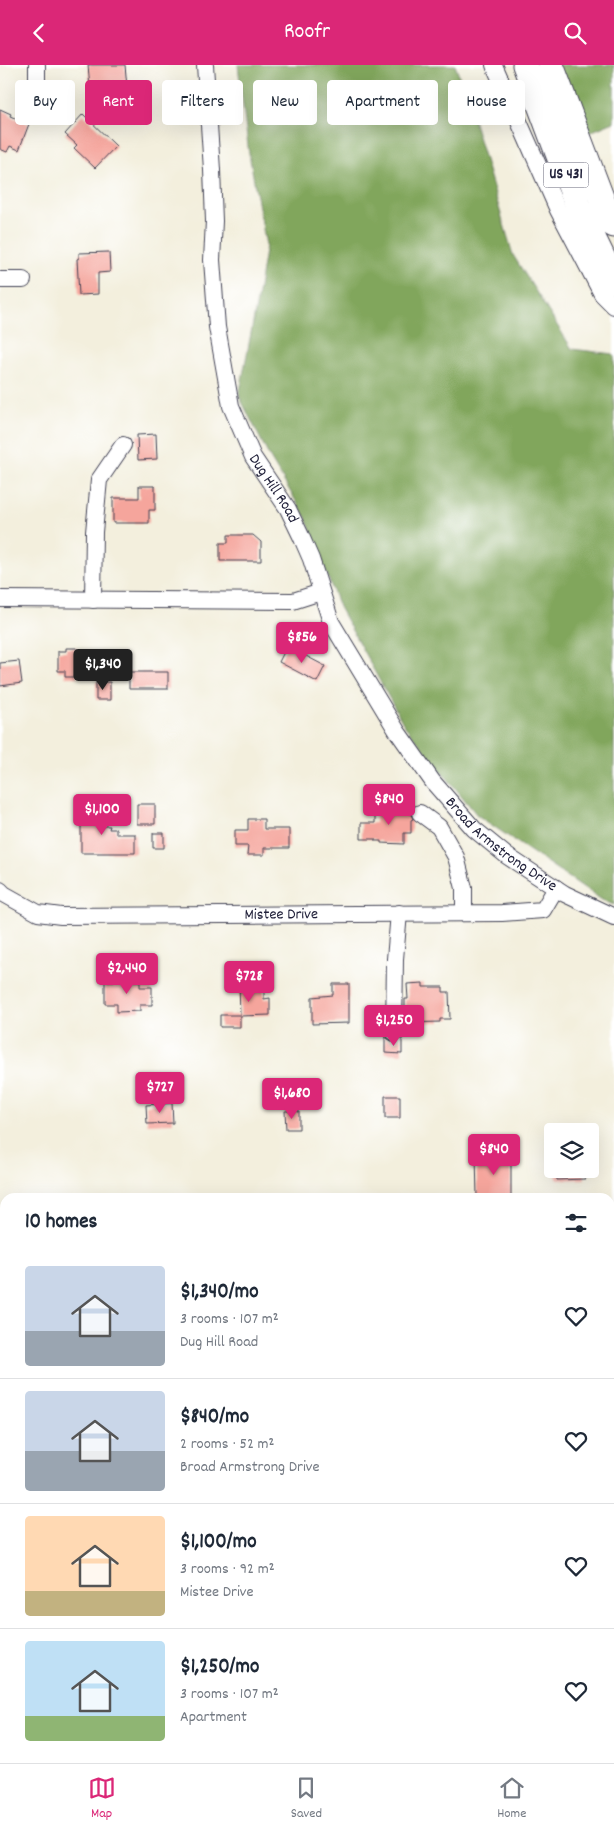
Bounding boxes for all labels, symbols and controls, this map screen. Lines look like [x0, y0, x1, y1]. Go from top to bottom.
text: Roofr [284, 17, 330, 48]
icon: back [25, 19, 53, 47]
icon: search [561, 19, 589, 47]
chip: Buy [15, 80, 75, 125]
chip: Rent [85, 80, 152, 125]
chip: Filters [162, 80, 243, 125]
chip: New [253, 80, 317, 125]
chip: Apartment [327, 80, 438, 125]
chip: House [448, 80, 525, 125]
road number: US 431 [544, 163, 588, 187]
street label: Dug Hill Road [243, 449, 305, 527]
pin: $856 [272, 621, 332, 664]
text: $856 [287, 626, 317, 649]
pin: $1,340 [62, 649, 144, 691]
text: $1,340 [84, 653, 122, 676]
pin: $840 [359, 783, 419, 826]
text: $840 [374, 788, 404, 811]
street label: Broad Armstrong Drive [440, 792, 562, 897]
pin: $1,100 [61, 793, 143, 836]
text: $1,100 [84, 798, 120, 821]
street label: Mistee Drive [244, 903, 318, 926]
pin: $2,440 [86, 953, 168, 995]
text: $2,440 [107, 957, 147, 980]
pin: $728 [219, 961, 279, 1003]
text: $728 [235, 965, 263, 988]
pin: $1,250 [353, 1005, 435, 1047]
text: $1,250 [375, 1009, 413, 1032]
pin: $727 [130, 1071, 190, 1114]
text: $727 [146, 1076, 174, 1099]
pin: $1,680 [251, 1077, 333, 1120]
text: $1,680 [273, 1082, 311, 1105]
map controls [544, 1123, 599, 1178]
button: layers [544, 1123, 599, 1178]
pin: $840 [464, 1133, 524, 1176]
text: $840 [479, 1138, 509, 1161]
text: 10 homes [25, 1208, 97, 1238]
icon: filters [562, 1209, 590, 1237]
text: $1,340/mo [180, 1278, 258, 1308]
icon: home [65, 1286, 125, 1346]
icon: heart [562, 1302, 590, 1330]
text: 3 rooms · 107 m² [180, 1308, 279, 1331]
text: Dug Hill Road [180, 1331, 258, 1354]
text: $840/mo [180, 1403, 249, 1433]
icon: home [65, 1411, 125, 1471]
icon: heart [562, 1427, 590, 1455]
text: 2 rooms · 52 m² [180, 1433, 274, 1456]
text: Broad Armstrong Drive [180, 1456, 320, 1479]
text: $1,100/mo [180, 1528, 256, 1558]
icon: home [65, 1536, 125, 1596]
icon: heart [562, 1552, 590, 1580]
text: 3 rooms · 92 m² [180, 1558, 274, 1581]
text: Mistee Drive [180, 1581, 254, 1604]
text: $1,250/mo [180, 1653, 259, 1683]
icon: home [65, 1661, 125, 1721]
icon: heart [562, 1677, 590, 1705]
text: 3 rooms · 107 m² [180, 1683, 279, 1706]
text: Apartment [180, 1706, 247, 1729]
tab: Map [88, 1774, 116, 1824]
tab: Saved [291, 1774, 322, 1824]
tab: Home [497, 1774, 526, 1824]

